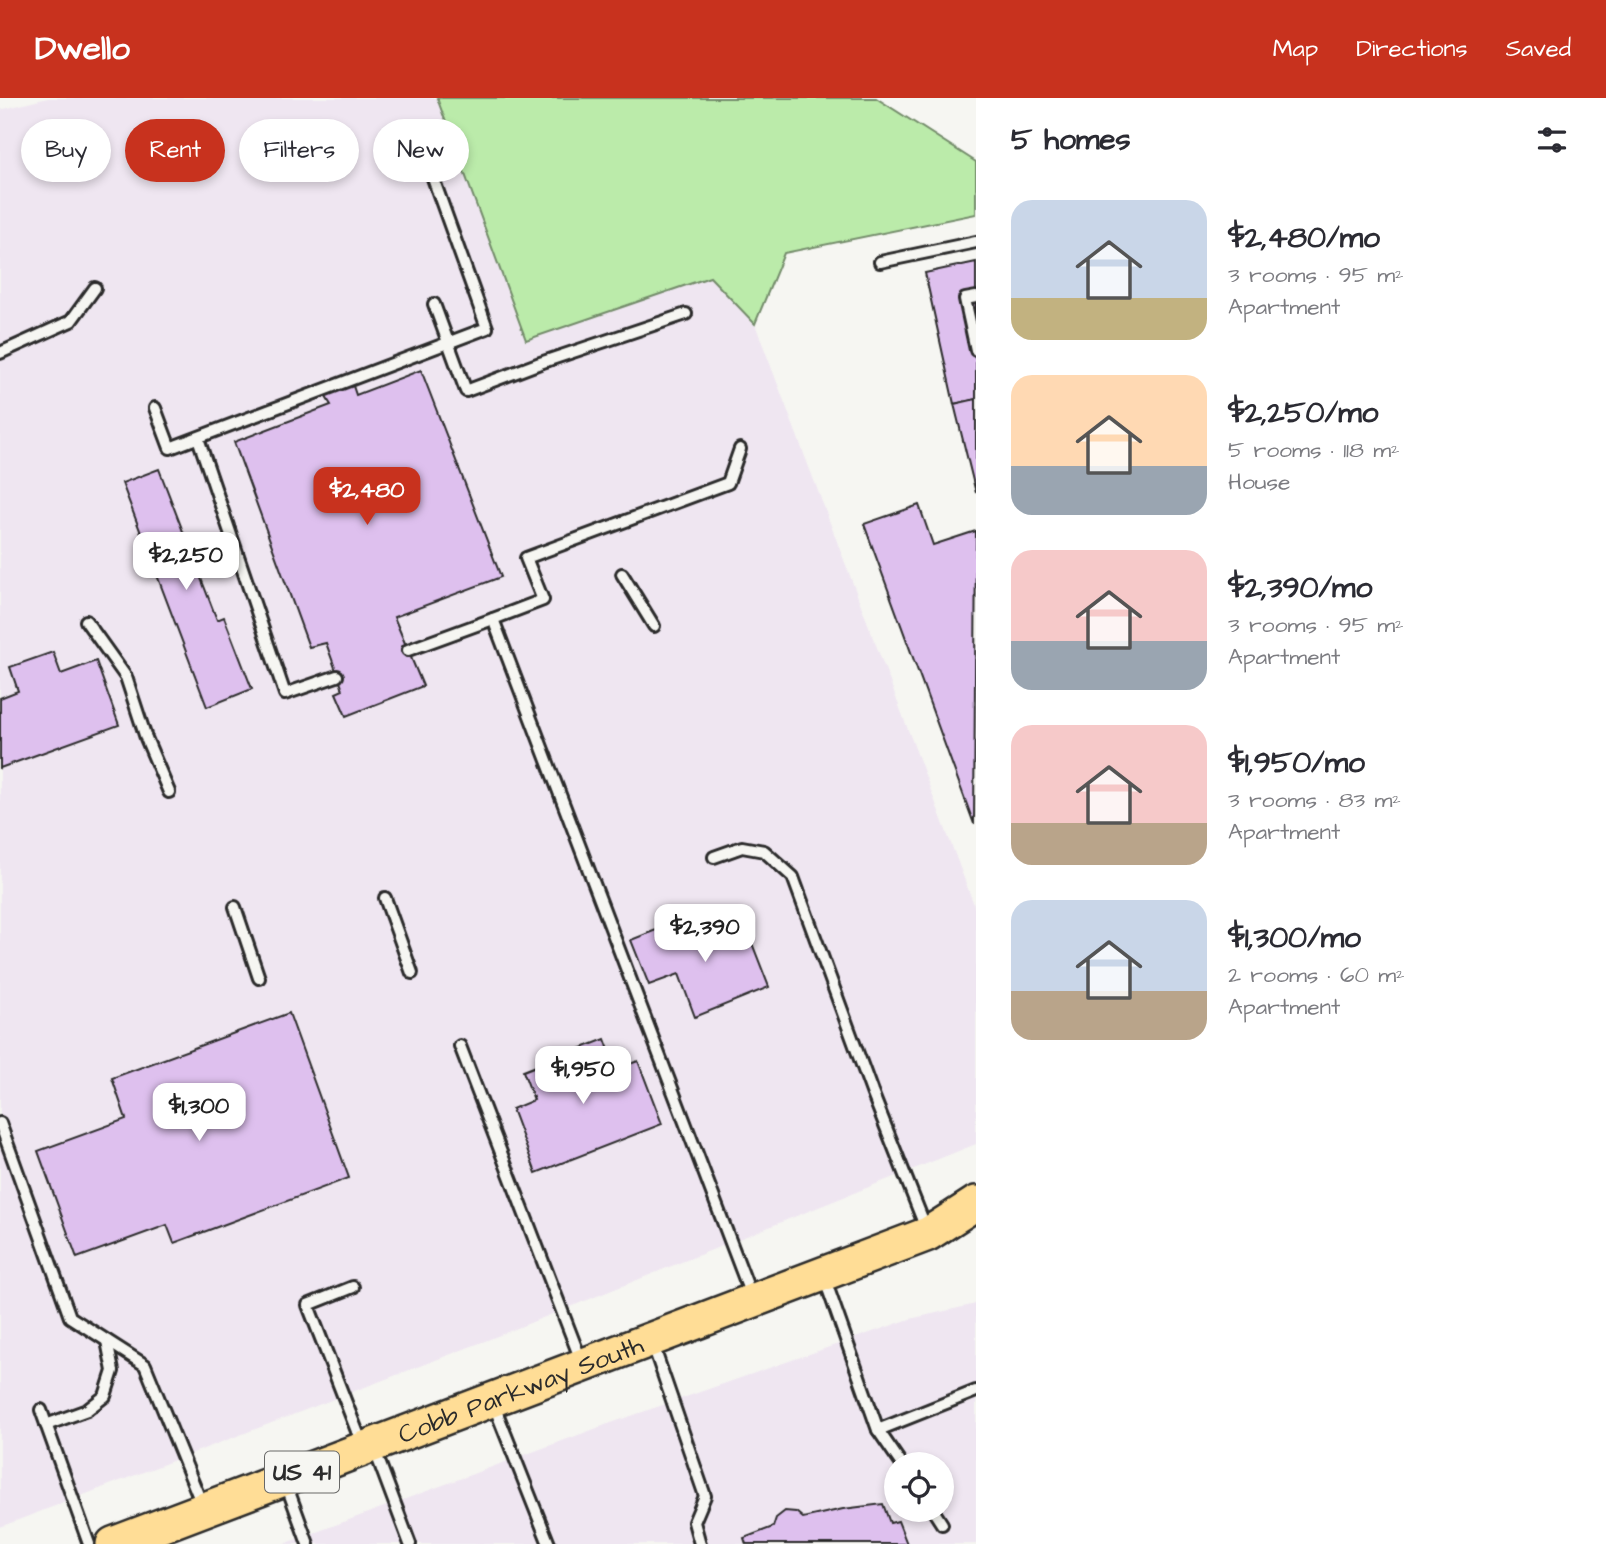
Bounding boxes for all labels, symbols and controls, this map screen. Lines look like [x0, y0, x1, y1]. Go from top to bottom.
text: Dwello [35, 26, 130, 72]
text: Map [1273, 32, 1318, 66]
text: Directions [1356, 32, 1468, 66]
text: Saved [1506, 32, 1571, 66]
chip: Buy [21, 119, 111, 182]
chip: Rent [125, 119, 225, 182]
chip: Filters [239, 119, 359, 182]
chip: New [373, 119, 469, 182]
text: 5 homes [1011, 119, 1131, 161]
icon: filters [1533, 121, 1571, 159]
text: $2,480/mo [1228, 217, 1380, 259]
icon: home [1067, 228, 1151, 312]
text: 3 rooms · 95 m² [1228, 259, 1404, 291]
text: Apartment [1228, 291, 1340, 323]
text: $2,250/mo [1228, 392, 1378, 434]
icon: home [1067, 403, 1151, 487]
text: 5 rooms · 118 m² [1228, 434, 1400, 466]
text: House [1228, 466, 1291, 498]
pin: $2,480 [310, 468, 424, 527]
text: $2,480 [329, 474, 405, 506]
pin: $2,250 [129, 532, 243, 592]
text: $2,250 [149, 539, 223, 571]
text: $2,390/mo [1228, 567, 1372, 609]
icon: home [1067, 578, 1151, 662]
text: 3 rooms · 95 m² [1228, 609, 1404, 641]
text: Apartment [1228, 641, 1340, 673]
text: $1,950/mo [1228, 742, 1365, 784]
icon: home [1067, 753, 1151, 837]
text: 3 rooms · 83 m² [1228, 784, 1401, 816]
text: Apartment [1228, 816, 1340, 848]
pin: $2,390 [648, 904, 762, 964]
text: $2,390 [670, 911, 740, 943]
text: $1,300/mo [1228, 917, 1361, 959]
icon: home [1067, 928, 1151, 1012]
text: 2 rooms · 60 m² [1228, 959, 1405, 991]
text: Apartment [1228, 991, 1340, 1023]
pin: $1,950 [526, 1046, 640, 1106]
text: $1,950 [551, 1053, 615, 1085]
pin: $1,300 [142, 1084, 256, 1143]
text: $1,300 [169, 1090, 229, 1122]
street label: Cobb Parkway South [393, 1327, 649, 1453]
road number: US 41 [265, 1452, 339, 1492]
map controls [884, 1452, 954, 1522]
button: locate [884, 1452, 954, 1522]

